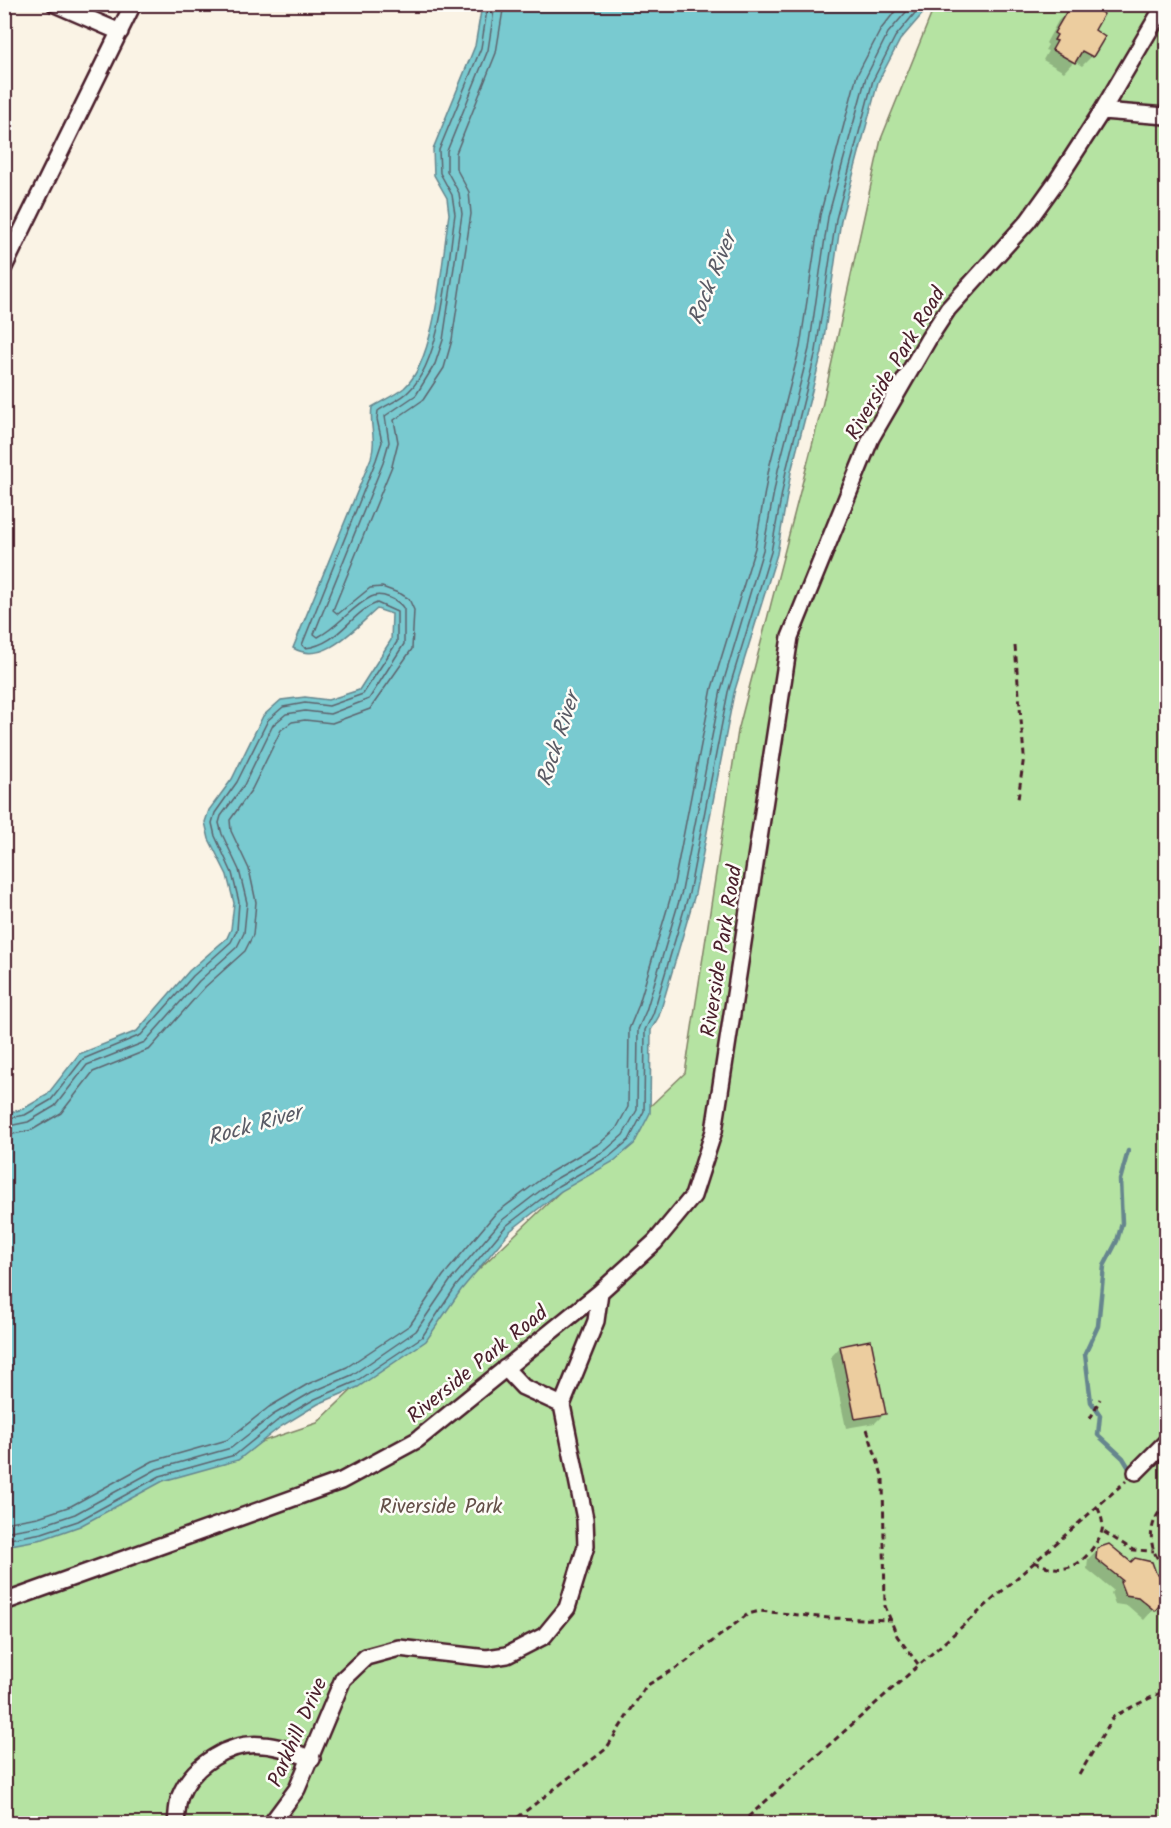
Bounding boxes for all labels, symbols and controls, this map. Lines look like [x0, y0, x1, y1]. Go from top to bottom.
water label: Rock River [679, 223, 749, 330]
street label: Riverside Park Road [837, 281, 955, 447]
water label: Rock River [528, 684, 592, 791]
street label: Riverside Park Road [693, 863, 752, 1039]
water label: Rock River [204, 1095, 310, 1156]
street label: Riverside Park Road [400, 1297, 556, 1433]
park label: Riverside Park [380, 1491, 503, 1524]
street label: Parkhill Drive [260, 1672, 337, 1793]

